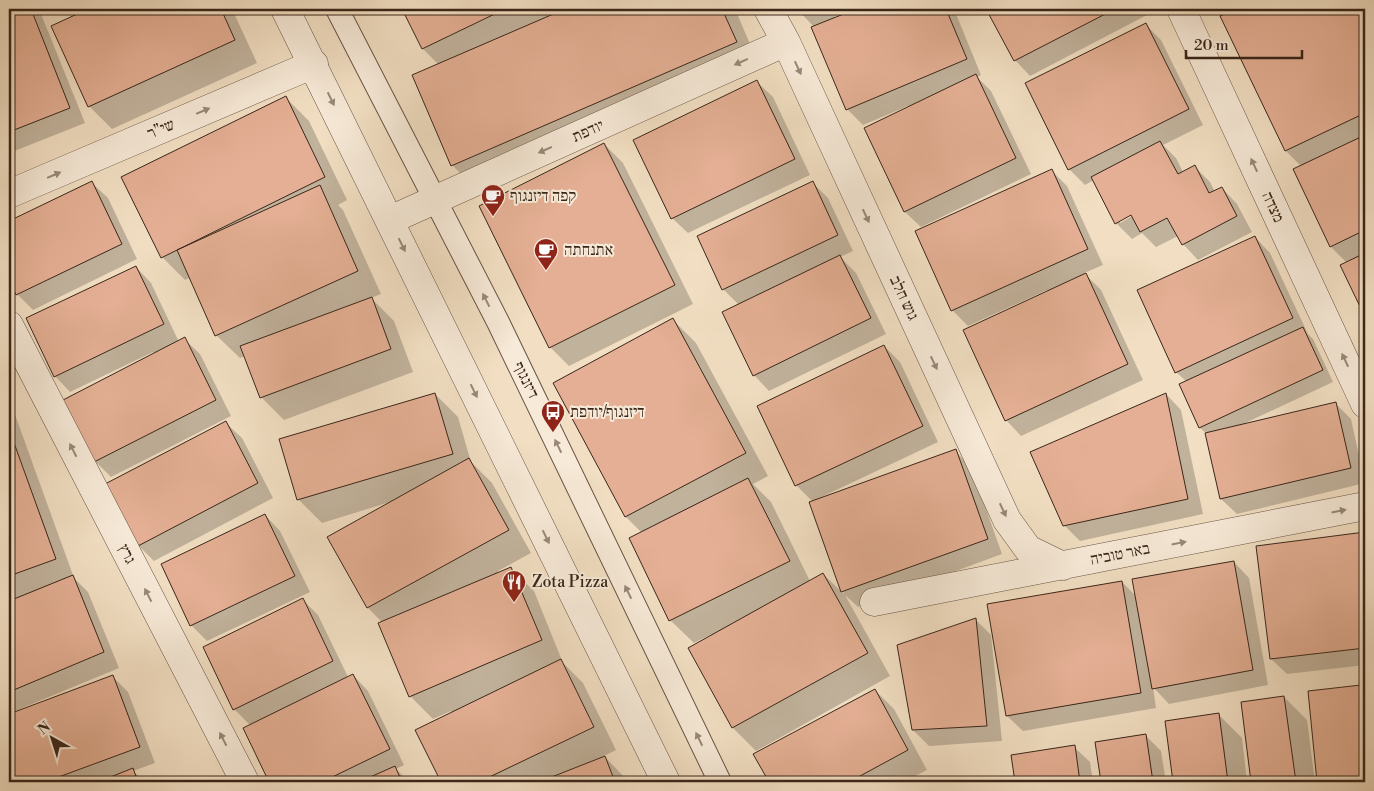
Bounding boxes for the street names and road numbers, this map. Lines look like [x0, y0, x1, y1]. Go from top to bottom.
street label: שי"ר [144, 114, 178, 144]
street label: יודפת [569, 115, 607, 147]
street label: מצדה [1257, 188, 1289, 226]
street label: גוש חלב [885, 272, 923, 324]
street label: דיזנגוף [509, 358, 543, 402]
street label: באר טוביה [1088, 538, 1152, 570]
street label: גרץ [114, 541, 140, 567]

